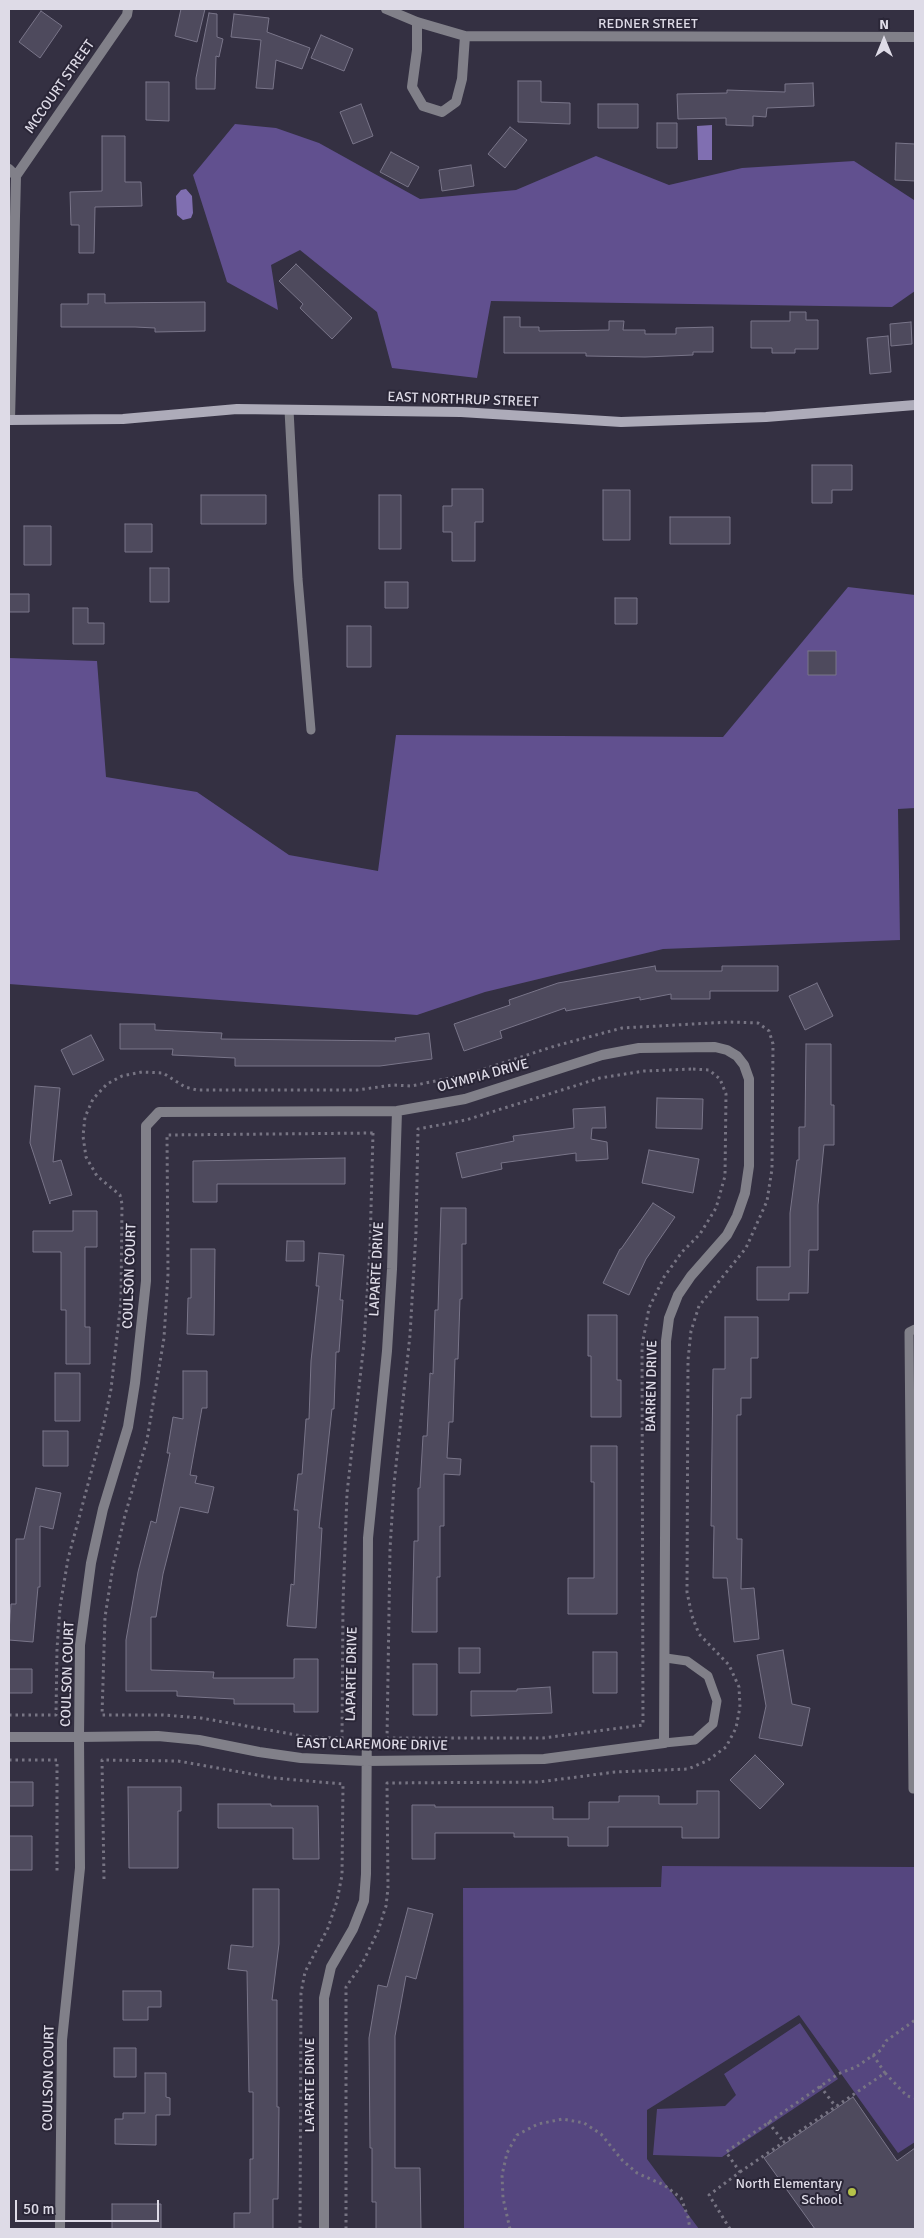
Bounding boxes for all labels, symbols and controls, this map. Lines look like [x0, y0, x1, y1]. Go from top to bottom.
north arrow [859, 15, 909, 65]
street label: REDNER STREET [598, 16, 698, 32]
text: N [879, 16, 889, 33]
street label: MCCOURT STREET [22, 37, 98, 137]
street label: EAST NORTHRUP STREET [387, 389, 539, 411]
street label: OLYMPIA DRIVE [435, 1056, 531, 1096]
street label: LAPARTE DRIVE [366, 1221, 388, 1317]
street label: COULSON COURT [120, 1223, 140, 1329]
street label: BARREN DRIVE [643, 1340, 661, 1432]
street label: COULSON COURT [58, 1621, 78, 1727]
street label: LAPARTE DRIVE [343, 1626, 361, 1722]
street label: EAST CLAREMORE DRIVE [296, 1735, 448, 1755]
street label: COULSON COURT [40, 2025, 58, 2131]
street label: LAPARTE DRIVE [302, 2037, 318, 2133]
place label: North Elementary School [735, 2176, 842, 2208]
marker: North Elementary School [846, 2186, 858, 2198]
scale bar [18, 2190, 161, 2222]
text: 50 m [23, 2200, 54, 2218]

